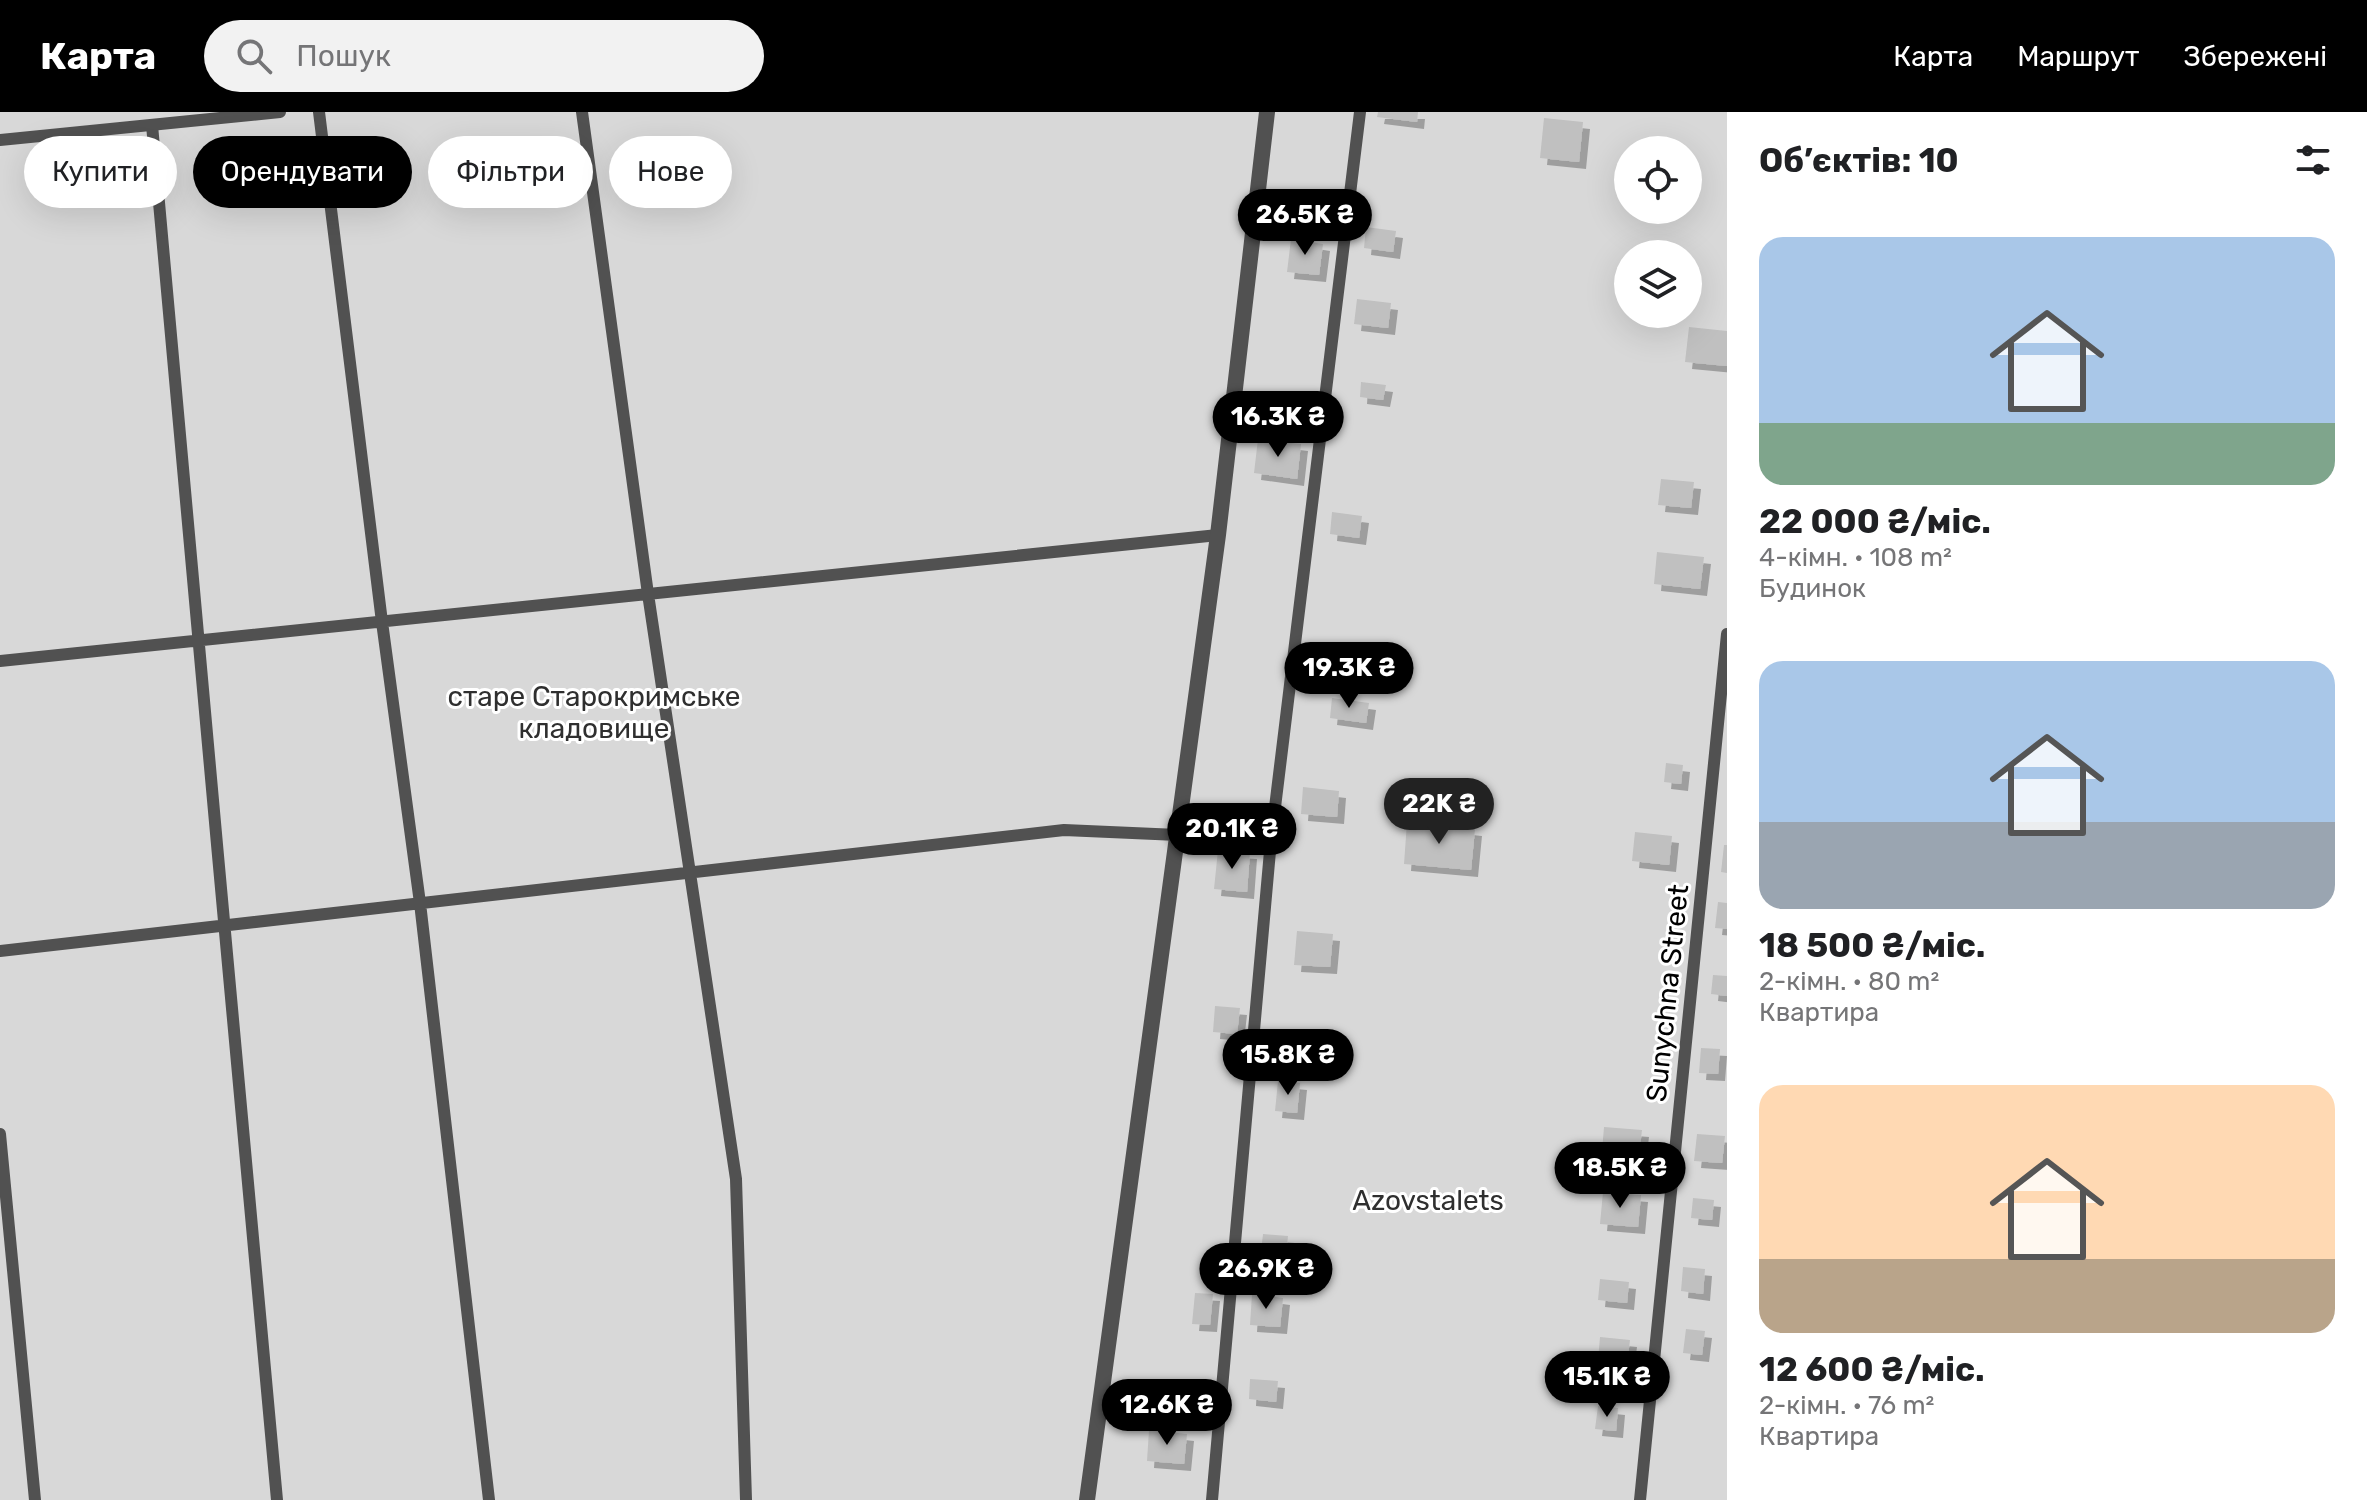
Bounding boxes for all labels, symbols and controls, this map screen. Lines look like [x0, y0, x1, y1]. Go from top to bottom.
search box [204, 20, 764, 92]
text: Карта [40, 33, 156, 79]
icon: search [232, 34, 276, 78]
text: Пошук [296, 38, 391, 74]
text: Карта [1893, 40, 1973, 73]
text: Маршрут [2017, 40, 2139, 73]
text: Збережені [2183, 40, 2327, 73]
chip: Купити [24, 136, 177, 208]
chip: Орендувати [193, 136, 412, 208]
chip: Фільтри [428, 136, 593, 208]
chip: Нове [609, 136, 732, 208]
map controls [1614, 136, 1702, 328]
button: locate [1614, 136, 1702, 224]
icon: filters [2291, 138, 2335, 182]
text: Об’єктів: 10 [1759, 140, 1959, 181]
pin: 26.5K ₴ [1231, 189, 1379, 257]
text: 26.5K ₴ [1256, 199, 1354, 230]
button: layers [1614, 240, 1702, 328]
icon: home [1975, 289, 2119, 433]
pin: 16.3K ₴ [1204, 391, 1352, 459]
text: 16.3K ₴ [1231, 401, 1325, 432]
text: 22 000 ₴/міс. [1759, 501, 1991, 542]
text: 4-кімн. · 108 m² [1759, 542, 1952, 573]
text: Будинок [1759, 573, 1866, 604]
pin: 19.3K ₴ [1275, 642, 1423, 710]
text: 19.3K ₴ [1302, 652, 1396, 683]
park label: старе Старокримське кладовище [447, 680, 741, 745]
icon: home [1975, 713, 2119, 857]
pin: 22K ₴ [1383, 778, 1495, 846]
text: 22K ₴ [1402, 788, 1476, 819]
pin: 20.1K ₴ [1158, 803, 1306, 871]
text: 20.1K ₴ [1185, 813, 1279, 844]
street label: Sunychna Street [1640, 883, 1695, 1103]
text: 18 500 ₴/міс. [1759, 925, 1985, 966]
text: 2-кімн. · 80 m² [1759, 966, 1939, 997]
text: Квартира [1759, 997, 1879, 1028]
pin: 15.8K ₴ [1214, 1029, 1362, 1097]
text: 15.8K ₴ [1241, 1039, 1335, 1070]
icon: home [1975, 1137, 2119, 1281]
pin: 18.5K ₴ [1546, 1142, 1694, 1210]
text: 18.5K ₴ [1573, 1152, 1667, 1183]
park label: Azovstalets [1352, 1184, 1504, 1217]
pin: 26.9K ₴ [1192, 1243, 1340, 1311]
text: 26.9K ₴ [1217, 1253, 1315, 1284]
text: 12 600 ₴/міс. [1759, 1349, 1985, 1390]
pin: 15.1K ₴ [1533, 1351, 1681, 1419]
text: 15.1K ₴ [1563, 1361, 1651, 1392]
pin: 12.6K ₴ [1093, 1379, 1241, 1447]
text: 12.6K ₴ [1120, 1389, 1214, 1420]
text: 2-кімн. · 76 m² [1759, 1390, 1934, 1421]
text: Квартира [1759, 1421, 1879, 1452]

